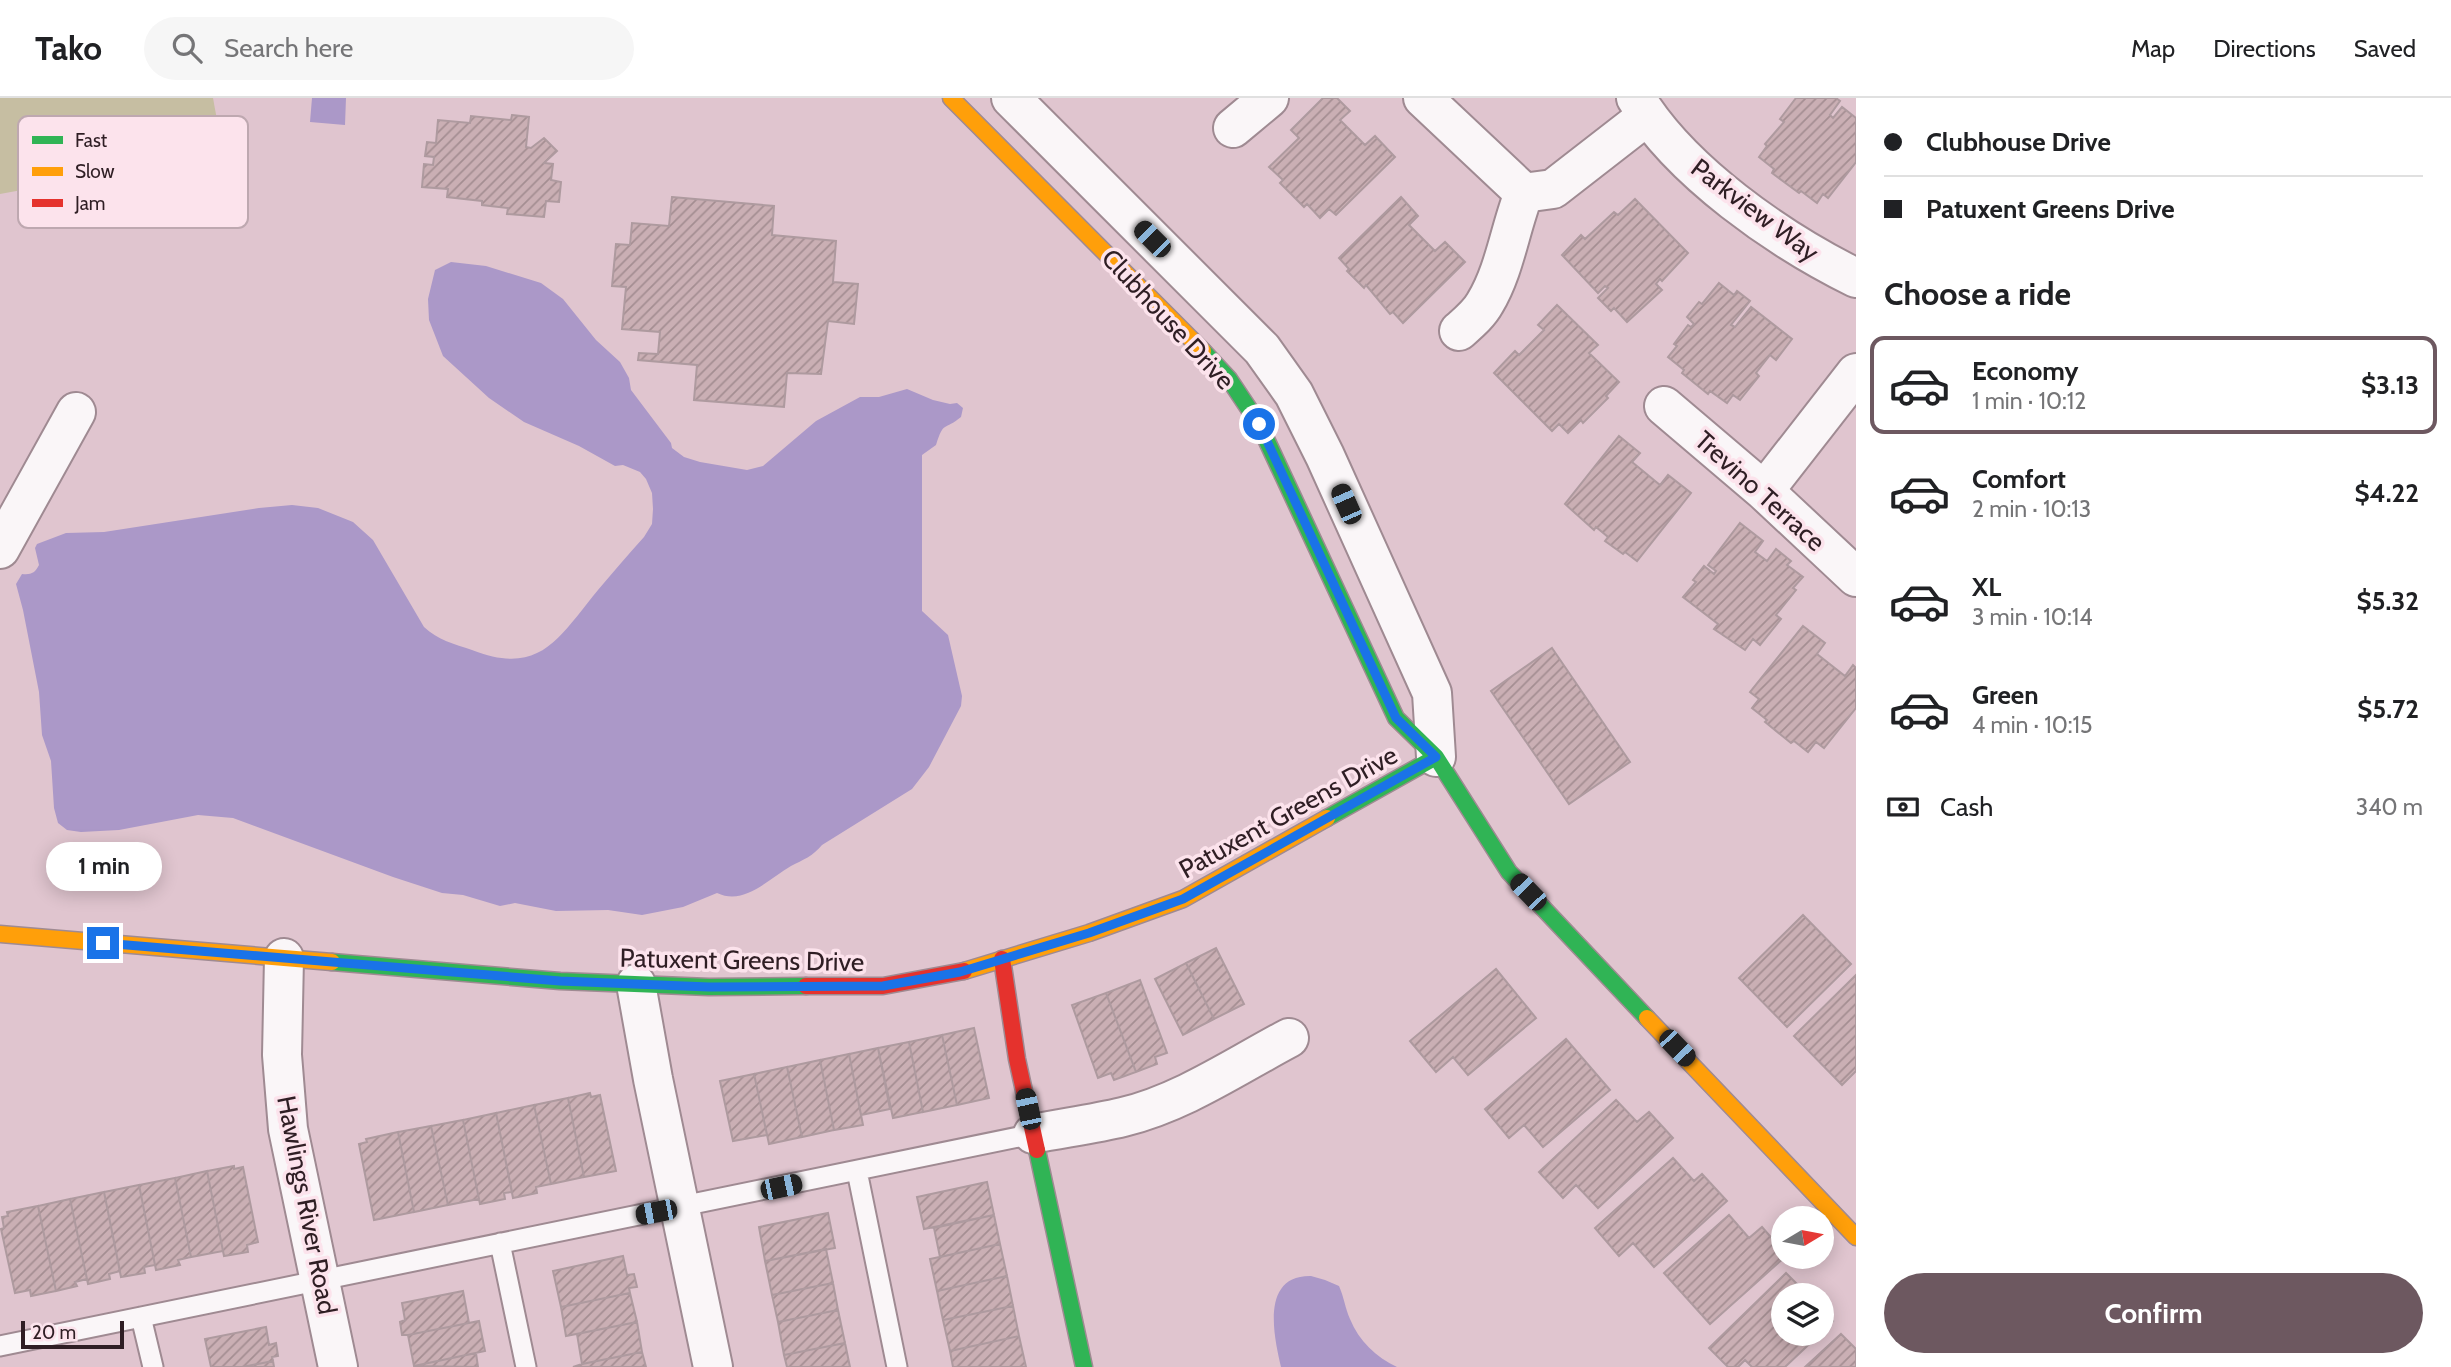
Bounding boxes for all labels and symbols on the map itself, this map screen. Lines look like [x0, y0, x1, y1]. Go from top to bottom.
legend [18, 116, 248, 228]
text: Fast [75, 129, 108, 152]
street label: Parkview Way [1685, 152, 1825, 268]
text: Slow [75, 160, 115, 183]
text: Jam [74, 192, 105, 215]
car [1130, 217, 1175, 261]
street label: Clubhouse Drive [1095, 242, 1241, 396]
route start [1243, 408, 1275, 440]
street label: Trevino Terrace [1688, 424, 1832, 558]
car [1328, 481, 1365, 527]
street label: Patuxent Greens Drive [1173, 739, 1403, 885]
callout: 1 min [45, 842, 161, 890]
car [1506, 870, 1551, 914]
route end [87, 927, 119, 959]
street label: Patuxent Greens Drive [619, 942, 865, 978]
car [1655, 1026, 1700, 1070]
car [1014, 1086, 1043, 1132]
street label: Hawlings River Road [270, 1093, 344, 1317]
car [759, 1172, 804, 1202]
car [634, 1198, 679, 1226]
north arrow [1771, 1206, 1834, 1269]
scale bar [21, 1318, 124, 1350]

